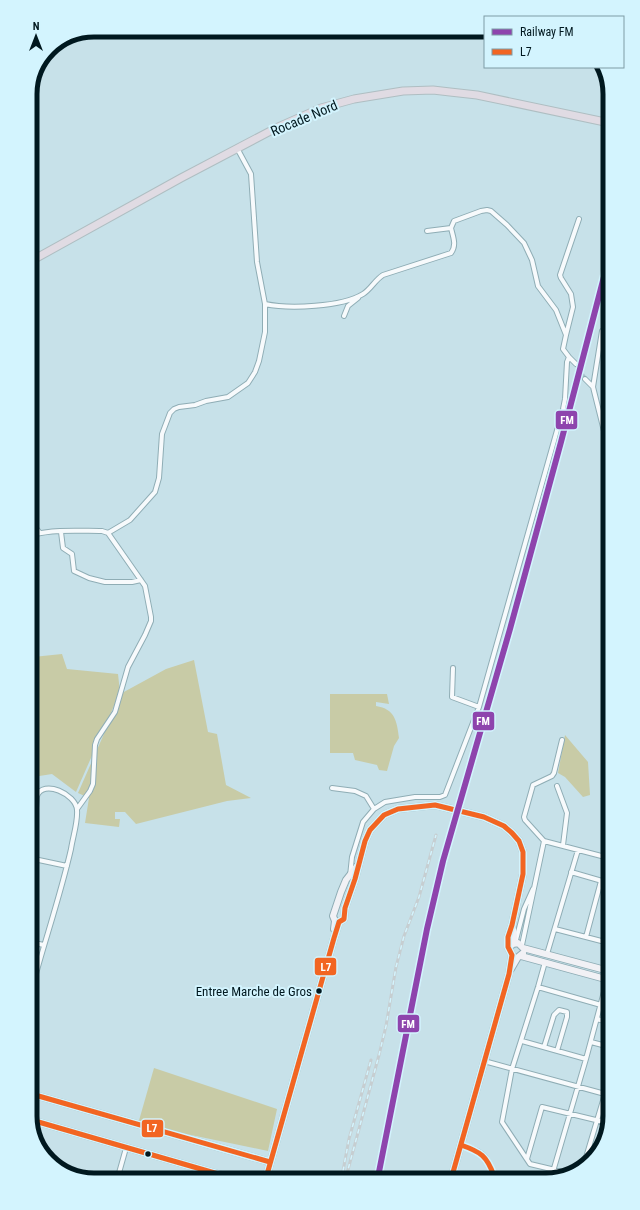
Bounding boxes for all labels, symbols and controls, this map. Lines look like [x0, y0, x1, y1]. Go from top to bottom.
north arrow [16, 16, 56, 56]
legend [484, 16, 624, 68]
text: N [33, 20, 40, 33]
text: Railway FM [520, 25, 574, 39]
text: L7 [520, 45, 532, 59]
street label: Rocade Nord [268, 97, 340, 139]
line badge: FM [555, 410, 578, 430]
text: FM [560, 414, 574, 427]
line badge: FM [472, 711, 495, 731]
text: FM [476, 715, 490, 728]
line badge: L7 [314, 957, 337, 976]
text: L7 [321, 961, 332, 974]
place label: Entree Marche de Gros [196, 984, 312, 999]
marker: Entree Marche de Gros [314, 986, 324, 996]
line badge: FM [397, 1014, 420, 1033]
text: FM [401, 1018, 415, 1031]
line badge: L7 [141, 1119, 164, 1138]
text: L7 [147, 1122, 158, 1135]
unlabelled marker [143, 1149, 153, 1159]

